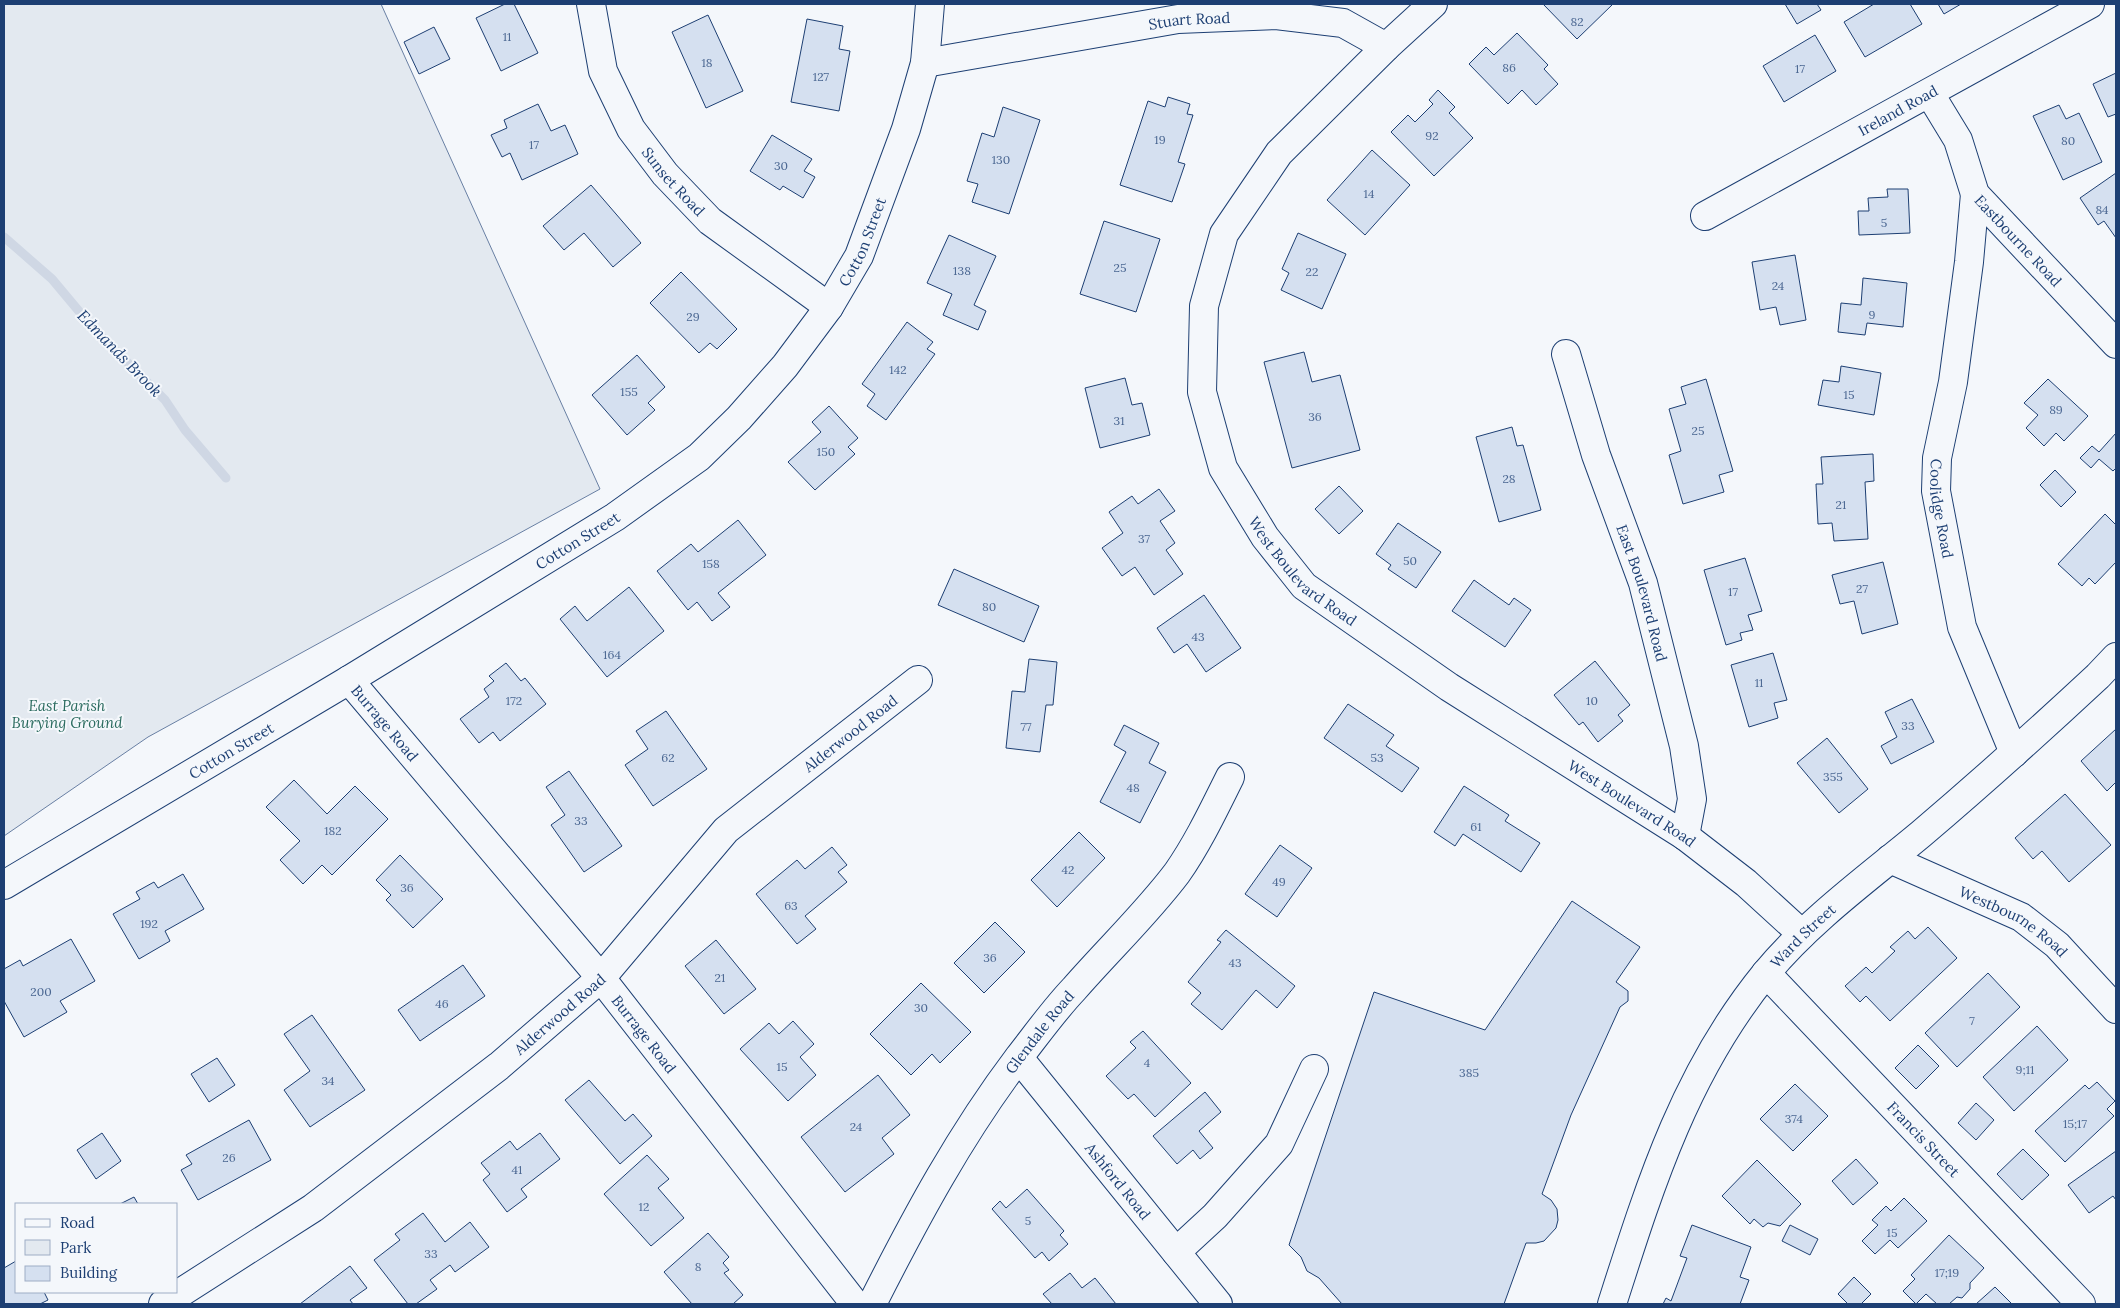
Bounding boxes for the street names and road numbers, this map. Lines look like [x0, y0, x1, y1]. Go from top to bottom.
street label: Stuart Road [1147, 7, 1231, 33]
street label: Ireland Road [1855, 80, 1941, 139]
street label: Sunset Road [638, 143, 709, 220]
street label: Eastbourne Road [1971, 190, 2066, 290]
street label: Cotton Street [834, 194, 890, 290]
street label: Coolidge Road [1927, 458, 1958, 560]
street label: Cotton Street [532, 507, 623, 573]
street label: West Boulevard Road [1245, 513, 1361, 629]
street label: East Boulevard Road [1613, 522, 1672, 663]
street label: Burrage Road [348, 681, 423, 765]
street label: Alderwood Road [798, 690, 901, 776]
street label: Cotton Street [185, 717, 277, 783]
street label: West Boulevard Road [1565, 755, 1700, 851]
street label: Westbourne Road [1956, 881, 2072, 960]
street label: Ward Street [1766, 899, 1839, 971]
street label: Alderwood Road [509, 969, 609, 1059]
street label: Glendale Road [1001, 986, 1078, 1077]
street label: Burrage Road [608, 991, 681, 1077]
street label: Francis Street [1884, 1097, 1964, 1181]
street label: Ashford Road [1081, 1138, 1155, 1223]

